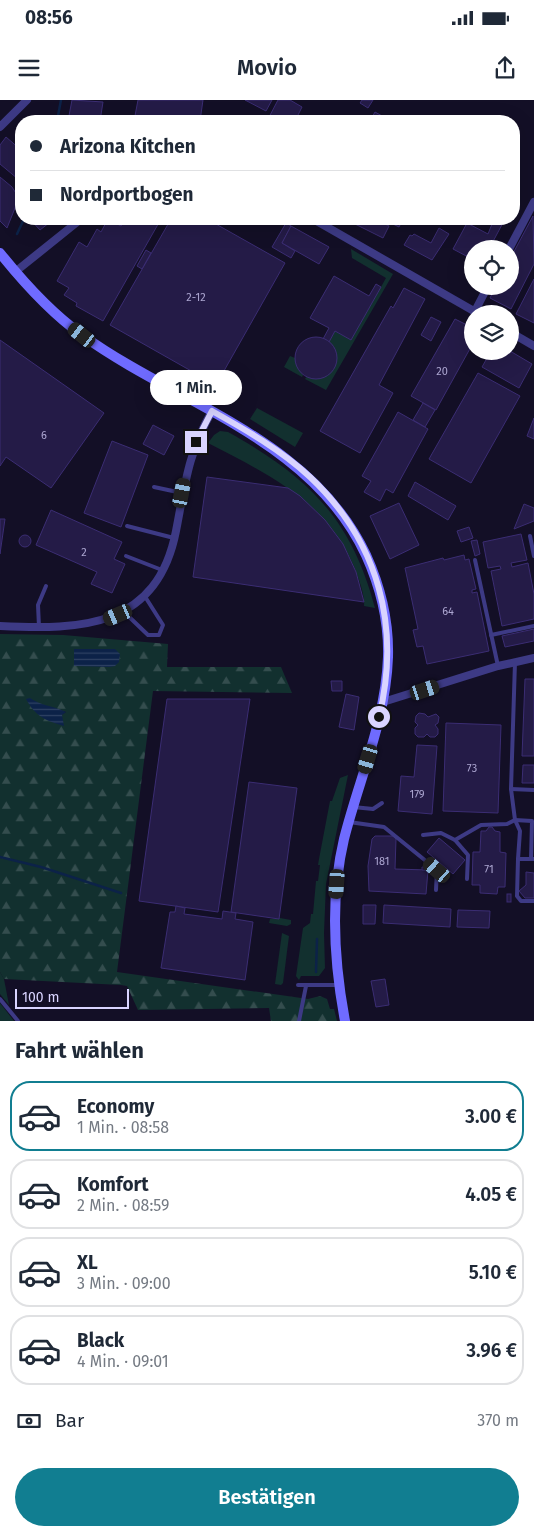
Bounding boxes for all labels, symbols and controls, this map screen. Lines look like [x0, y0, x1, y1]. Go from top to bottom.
text: 08:56 [25, 6, 73, 29]
icon: menu [15, 54, 43, 82]
text: Movio [237, 54, 297, 81]
icon: share [491, 54, 519, 82]
text: Arizona Kitchen [60, 135, 196, 158]
text: Nordportbogen [60, 183, 193, 206]
map controls [464, 240, 519, 360]
button: locate [464, 240, 519, 295]
house number: 2-12 [186, 291, 206, 304]
button: layers [464, 305, 519, 360]
car [65, 320, 98, 350]
house number: 20 [436, 365, 448, 378]
callout: 1 Min. [150, 370, 242, 404]
text: 1 Min. [175, 378, 217, 397]
house number: 6 [41, 429, 47, 442]
route end [185, 431, 207, 453]
car [171, 477, 192, 509]
house number: 2 [81, 546, 87, 559]
car [101, 602, 134, 628]
house number: 64 [442, 605, 454, 618]
car [408, 678, 441, 702]
route start [368, 706, 390, 728]
car [356, 742, 379, 776]
house number: 73 [467, 762, 477, 775]
house number: 179 [409, 788, 425, 801]
car [420, 854, 453, 886]
house number: 181 [374, 855, 390, 868]
house number: 71 [484, 863, 494, 876]
car [328, 869, 345, 899]
scale bar [15, 986, 129, 1009]
text: 100 m [22, 989, 59, 1006]
text: Fahrt wählen [15, 1037, 144, 1064]
icon: car [17, 1094, 62, 1139]
text: Economy [77, 1095, 154, 1118]
text: 3.00 € [465, 1105, 517, 1128]
text: 1 Min. · 08:58 [77, 1118, 169, 1137]
icon: car [17, 1172, 62, 1217]
text: Komfort [77, 1173, 148, 1196]
text: 4.05 € [465, 1183, 517, 1206]
text: 2 Min. · 08:59 [77, 1196, 169, 1215]
icon: car [17, 1250, 62, 1295]
text: XL [77, 1251, 98, 1274]
text: 5.10 € [469, 1261, 517, 1284]
text: 3 Min. · 09:00 [77, 1274, 171, 1293]
icon: car [17, 1328, 62, 1373]
text: Black [77, 1329, 124, 1352]
text: 3.96 € [466, 1339, 517, 1362]
text: 4 Min. · 09:01 [77, 1352, 169, 1371]
icon: cash [15, 1407, 43, 1435]
text: Bar [55, 1409, 84, 1432]
text: 370 m [477, 1411, 519, 1430]
button: Bestätigen [15, 1468, 519, 1526]

